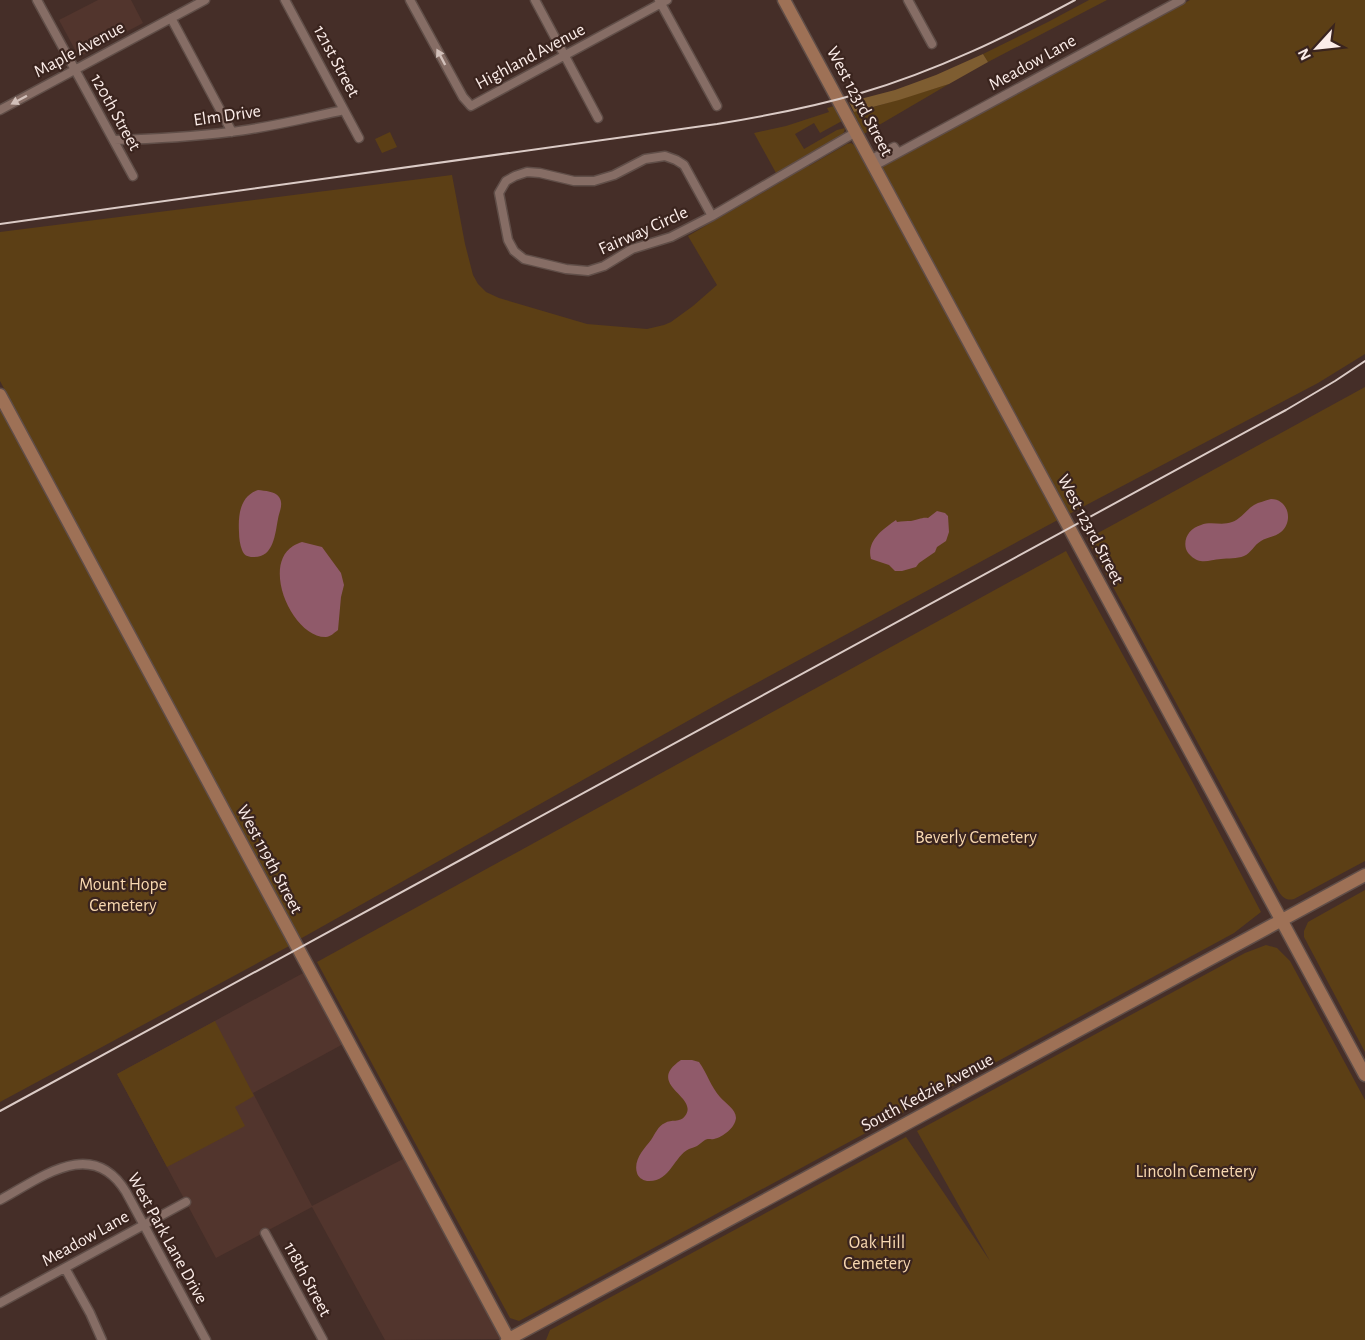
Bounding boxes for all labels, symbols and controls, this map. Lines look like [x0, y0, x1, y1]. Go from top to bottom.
north arrow [1287, 18, 1347, 78]
street label: Maple Avenue [31, 19, 128, 81]
street label: Highland Avenue [473, 20, 588, 93]
street label: 121st Street [310, 23, 363, 100]
street label: Meadow Lane [986, 32, 1079, 94]
street label: West 123rd Street [823, 44, 896, 159]
text: N [1295, 46, 1314, 63]
one-way arrow [436, 48, 446, 65]
street label: 120th Street [87, 71, 144, 154]
one-way arrow [10, 95, 27, 105]
street label: Elm Drive [192, 102, 262, 130]
street label: Fairway Circle [596, 203, 691, 259]
street label: West 123rd Street [1054, 472, 1127, 587]
street label: West 119th Street [233, 802, 305, 917]
park label: Beverly Cemetery [915, 829, 1037, 847]
park label: Mount Hope Cemetery [79, 876, 167, 915]
street label: South Kedzie Avenue [858, 1050, 997, 1135]
park label: Lincoln Cemetery [1135, 1163, 1257, 1181]
street label: West Park Lane Drive [124, 1170, 211, 1307]
street label: Meadow Lane [39, 1208, 132, 1270]
park label: Oak Hill Cemetery [843, 1234, 911, 1273]
street label: 118th Street [280, 1239, 334, 1320]

